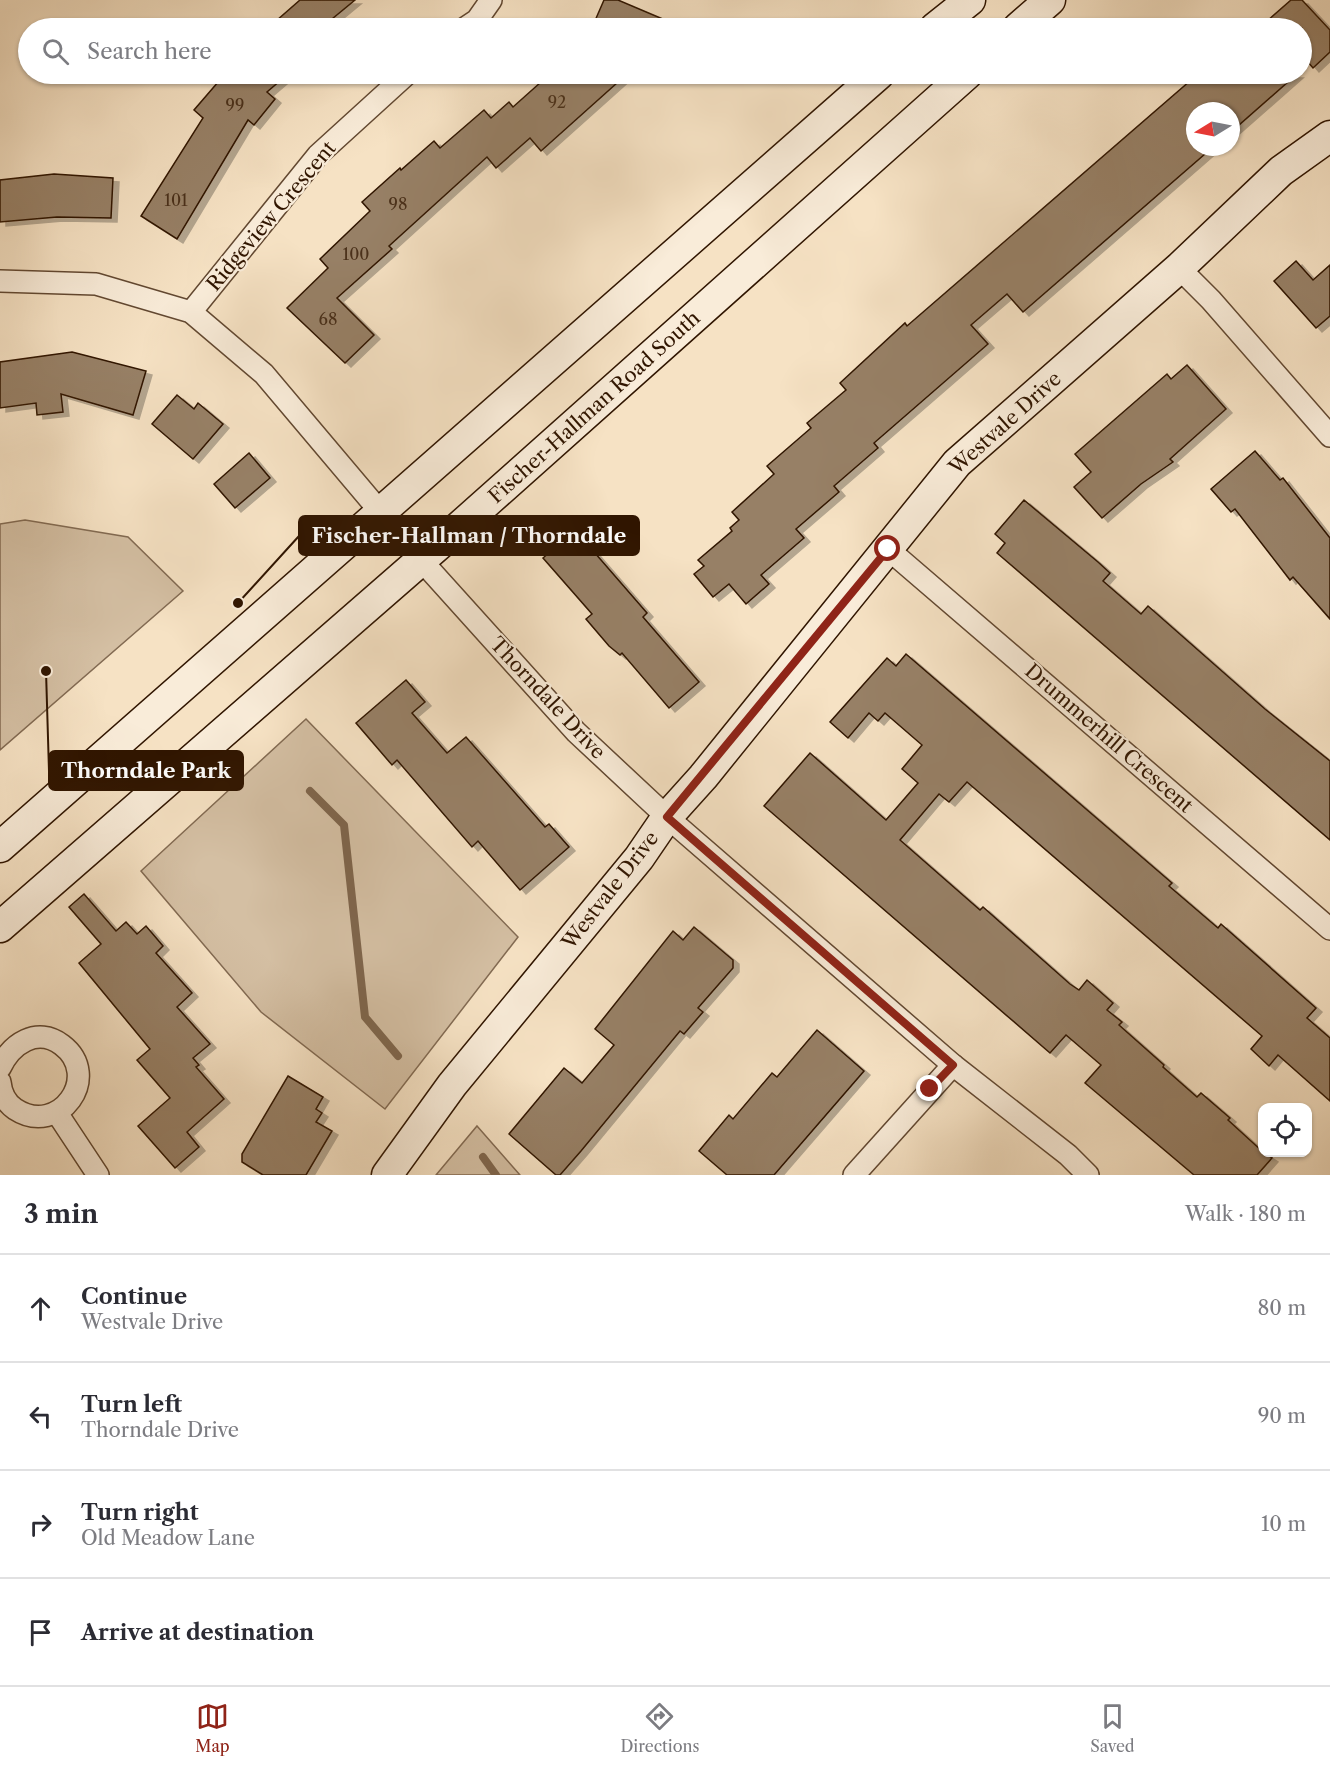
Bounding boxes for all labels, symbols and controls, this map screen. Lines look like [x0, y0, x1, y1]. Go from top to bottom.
search box [18, 18, 1312, 84]
icon: search [39, 35, 72, 68]
text: Search here [87, 38, 212, 65]
house number: 92 [548, 92, 566, 112]
house number: 99 [226, 95, 244, 115]
north arrow [1186, 102, 1240, 156]
street label: Ridgeview Crescent [201, 136, 341, 296]
house number: 101 [164, 190, 188, 210]
house number: 98 [389, 194, 407, 214]
house number: 100 [342, 244, 370, 264]
street label: Fischer-Hallman Road South [483, 305, 705, 508]
house number: 68 [319, 309, 337, 329]
street label: Westvale Drive [943, 366, 1066, 480]
callout: Fischer-Hallman / Thorndale [299, 516, 639, 555]
text: Fischer-Hallman / Thorndale [312, 523, 626, 548]
route start [874, 535, 900, 561]
street label: Thorndale Drive [485, 632, 611, 764]
street label: Drummerhill Crescent [1020, 659, 1198, 817]
callout: Thorndale Park [49, 751, 243, 790]
text: Thorndale Park [61, 758, 232, 783]
street label: Westvale Drive [556, 827, 663, 954]
route end [916, 1075, 942, 1101]
map controls [1258, 1103, 1312, 1157]
button: locate [1258, 1103, 1312, 1157]
text: 3 min [24, 1198, 98, 1230]
text: Walk · 180 m [1185, 1202, 1306, 1226]
text: Continue [81, 1283, 187, 1310]
icon: ahead [24, 1292, 57, 1325]
text: 80 m [1258, 1296, 1306, 1320]
text: Westvale Drive [81, 1310, 223, 1334]
text: Turn left [81, 1391, 182, 1418]
icon: left [24, 1400, 57, 1433]
text: 90 m [1258, 1404, 1306, 1428]
text: Thorndale Drive [81, 1418, 239, 1442]
text: Turn right [81, 1499, 199, 1526]
icon: right [24, 1508, 57, 1541]
text: 10 m [1261, 1512, 1306, 1536]
text: Old Meadow Lane [81, 1526, 255, 1550]
icon: arrive [24, 1616, 57, 1649]
text: Arrive at destination [81, 1619, 314, 1646]
tab: Map [195, 1700, 230, 1756]
tab: Directions [620, 1700, 699, 1756]
tab: Saved [1090, 1700, 1135, 1756]

